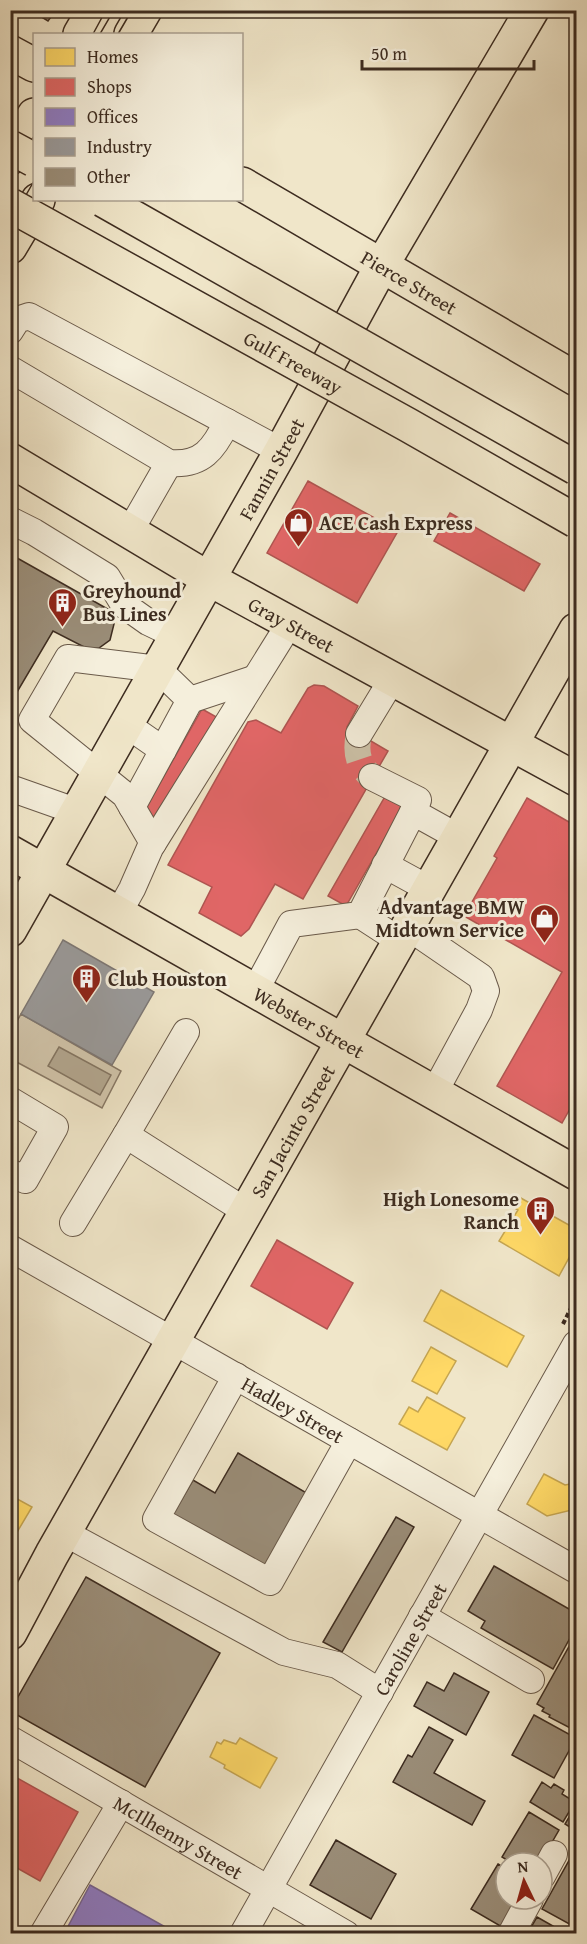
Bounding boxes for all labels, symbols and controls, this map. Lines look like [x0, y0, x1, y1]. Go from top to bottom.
legend [33, 33, 243, 201]
scale bar [362, 33, 534, 71]
text: 50 m [371, 40, 407, 67]
text: Homes [87, 43, 138, 70]
text: Shops [87, 73, 132, 100]
text: Offices [87, 103, 138, 130]
text: Industry [87, 133, 152, 160]
text: Other [87, 163, 131, 190]
street label: Pierce Street [356, 242, 463, 321]
street label: Gulf Freeway [239, 323, 348, 401]
street label: Fannin Street [231, 412, 311, 525]
shop icon: ACE Cash Express [282, 506, 314, 548]
place label: ACE Cash Express [319, 508, 473, 537]
place label: Greyhound Bus Lines [83, 576, 182, 628]
building icon: Greyhound Bus Lines [46, 586, 78, 628]
street label: Gray Street [243, 589, 340, 659]
place label: Advantage BMW Midtown Service [376, 892, 525, 944]
shop icon: Advantage BMW Midtown Service [529, 902, 561, 944]
building icon: Club Houston [71, 962, 103, 1004]
place label: Club Houston [108, 964, 227, 993]
street label: Webster Street [248, 979, 370, 1065]
street label: San Jacinto Street [243, 1059, 341, 1203]
place label: High Lonesome Ranch [383, 1184, 519, 1236]
building icon: High Lonesome Ranch [524, 1194, 556, 1236]
street label: Hadley Street [237, 1369, 350, 1450]
street label: Caroline Street [366, 1577, 453, 1701]
street label: McIlhenny Street [109, 1788, 249, 1886]
north arrow [494, 1851, 554, 1911]
text: N [516, 1854, 529, 1878]

